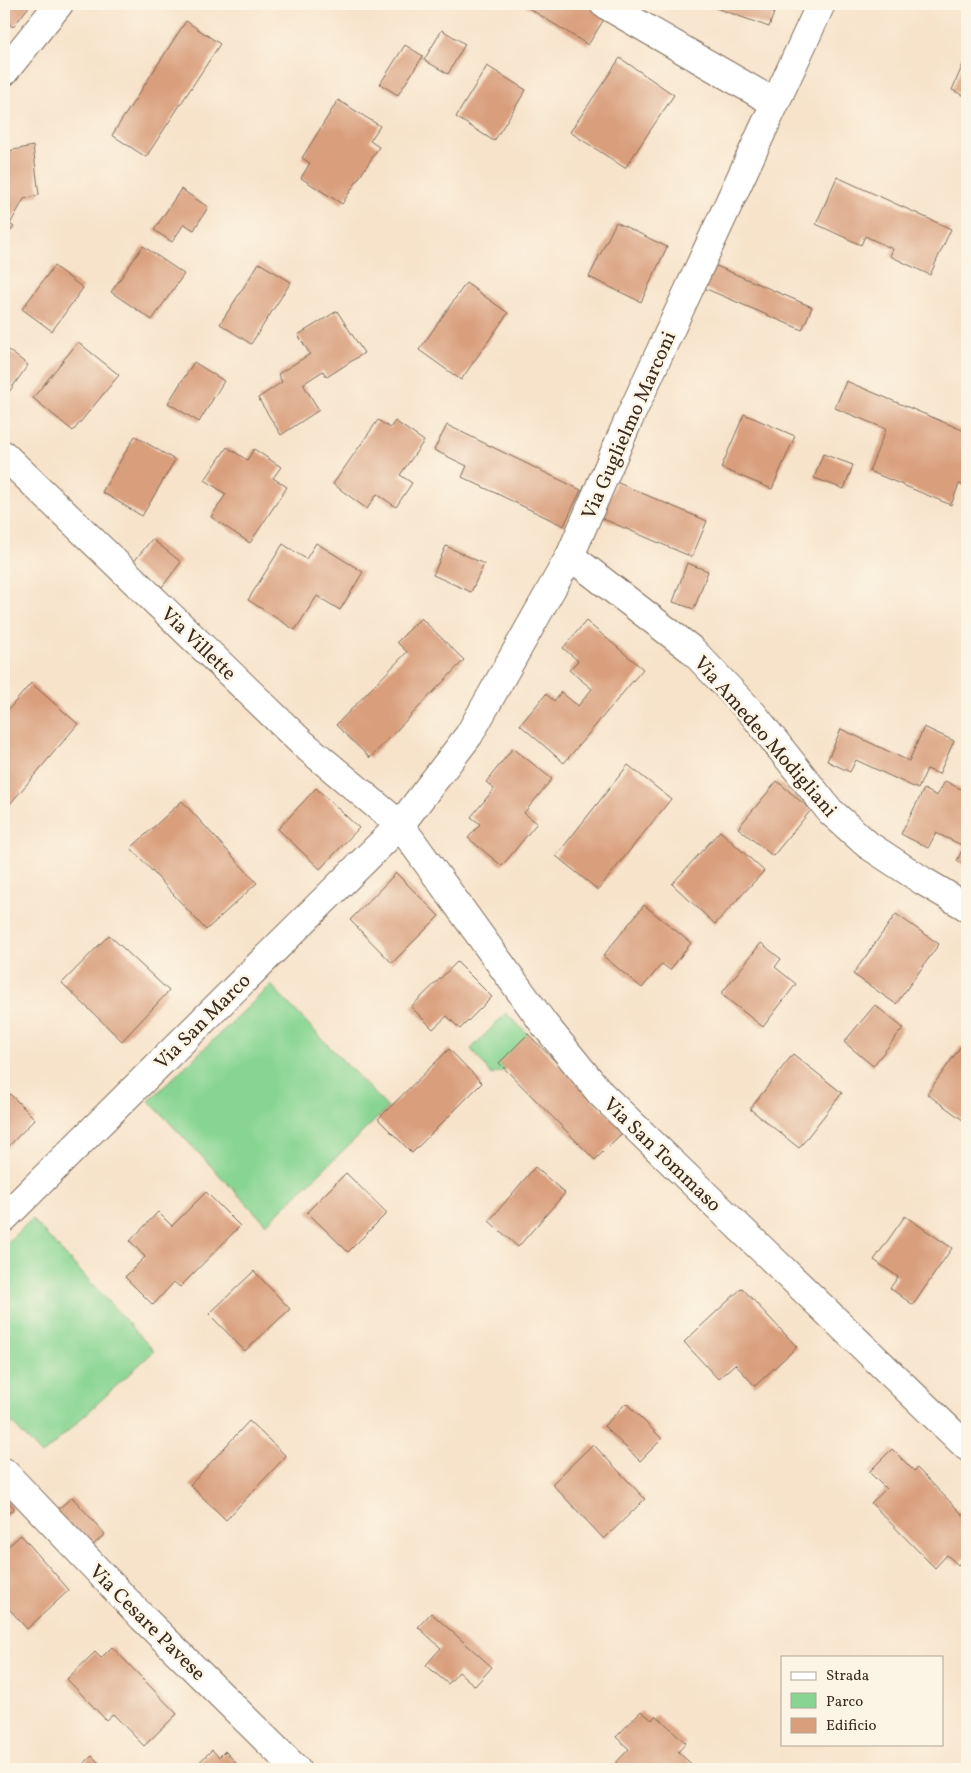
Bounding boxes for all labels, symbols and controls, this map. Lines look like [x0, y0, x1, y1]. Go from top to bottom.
street label: Via Guglielmo Marconi [576, 327, 684, 524]
street label: Via Villette [154, 601, 242, 688]
street label: Via Amedeo Modigliani [686, 651, 843, 824]
street label: Via San Marco [149, 968, 258, 1077]
street label: Via San Tommaso [596, 1092, 727, 1219]
street label: Via Cesare Pavese [82, 1559, 211, 1688]
legend [781, 1656, 944, 1746]
text: Strada [826, 1666, 869, 1687]
text: Parco [826, 1692, 863, 1713]
text: Edificio [826, 1716, 877, 1737]

